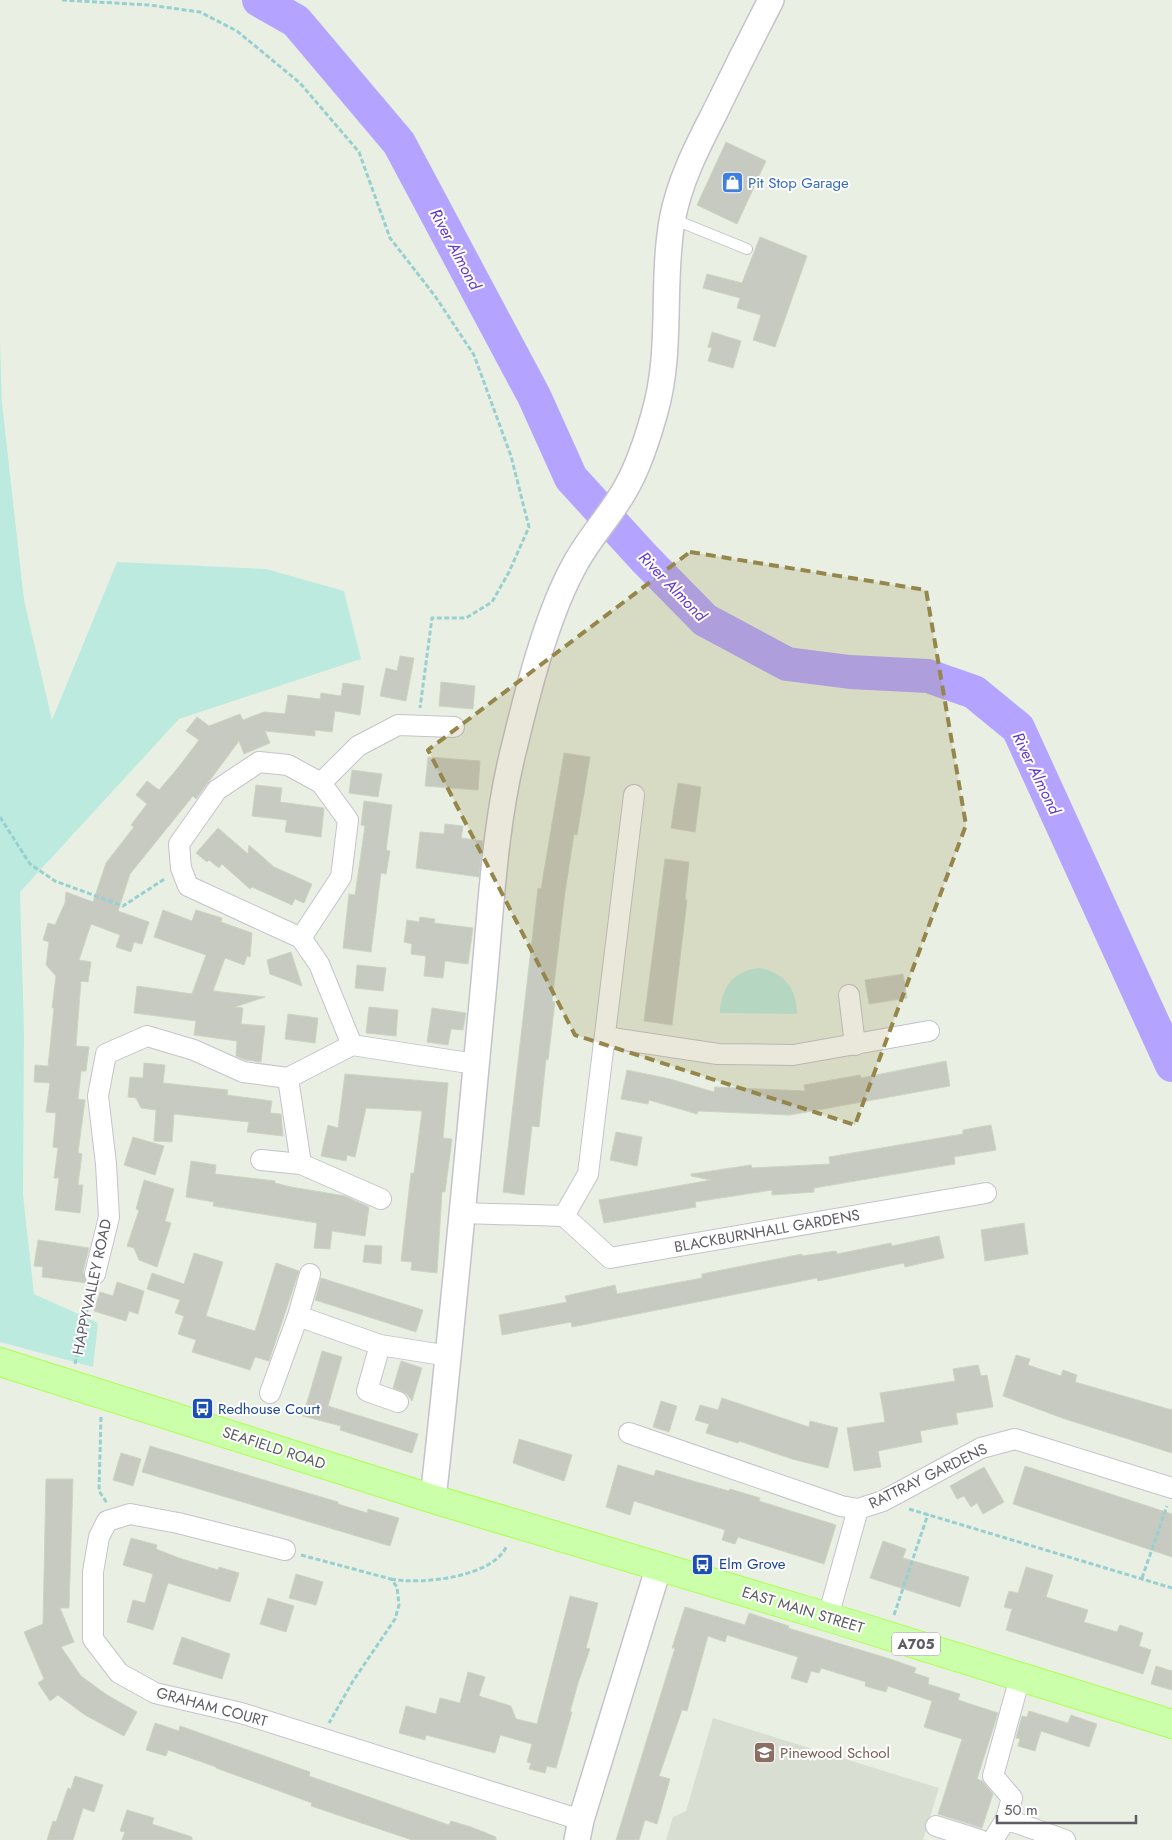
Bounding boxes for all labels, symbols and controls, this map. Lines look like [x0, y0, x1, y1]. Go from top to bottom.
shop icon: Pit Stop Garage [720, 171, 744, 195]
place label: Pit Stop Garage [748, 172, 849, 194]
water label: River Almond [425, 205, 487, 295]
water label: River Almond [634, 546, 713, 627]
water label: River Almond [1007, 728, 1067, 819]
street label: BLACKBURNHALL GARDENS [673, 1204, 861, 1258]
street label: HAPPYVALLEY ROAD [67, 1217, 117, 1357]
bus stop icon: Redhouse Court [190, 1397, 214, 1421]
place label: Redhouse Court [218, 1398, 320, 1420]
street label: SEAFIELD ROAD [220, 1421, 328, 1475]
street label: RATTRAY GARDENS [865, 1438, 991, 1514]
bus stop icon: Elm Grove [691, 1552, 715, 1576]
place label: Elm Grove [719, 1553, 786, 1575]
street label: EAST MAIN STREET [739, 1581, 867, 1639]
road number: A705 [892, 1632, 940, 1656]
street label: GRAHAM COURT [154, 1682, 270, 1732]
school or university icon: Pinewood School [752, 1741, 776, 1765]
place label: Pinewood School [780, 1742, 890, 1764]
scale bar [997, 1792, 1136, 1824]
text: 50 m [1004, 1799, 1038, 1821]

